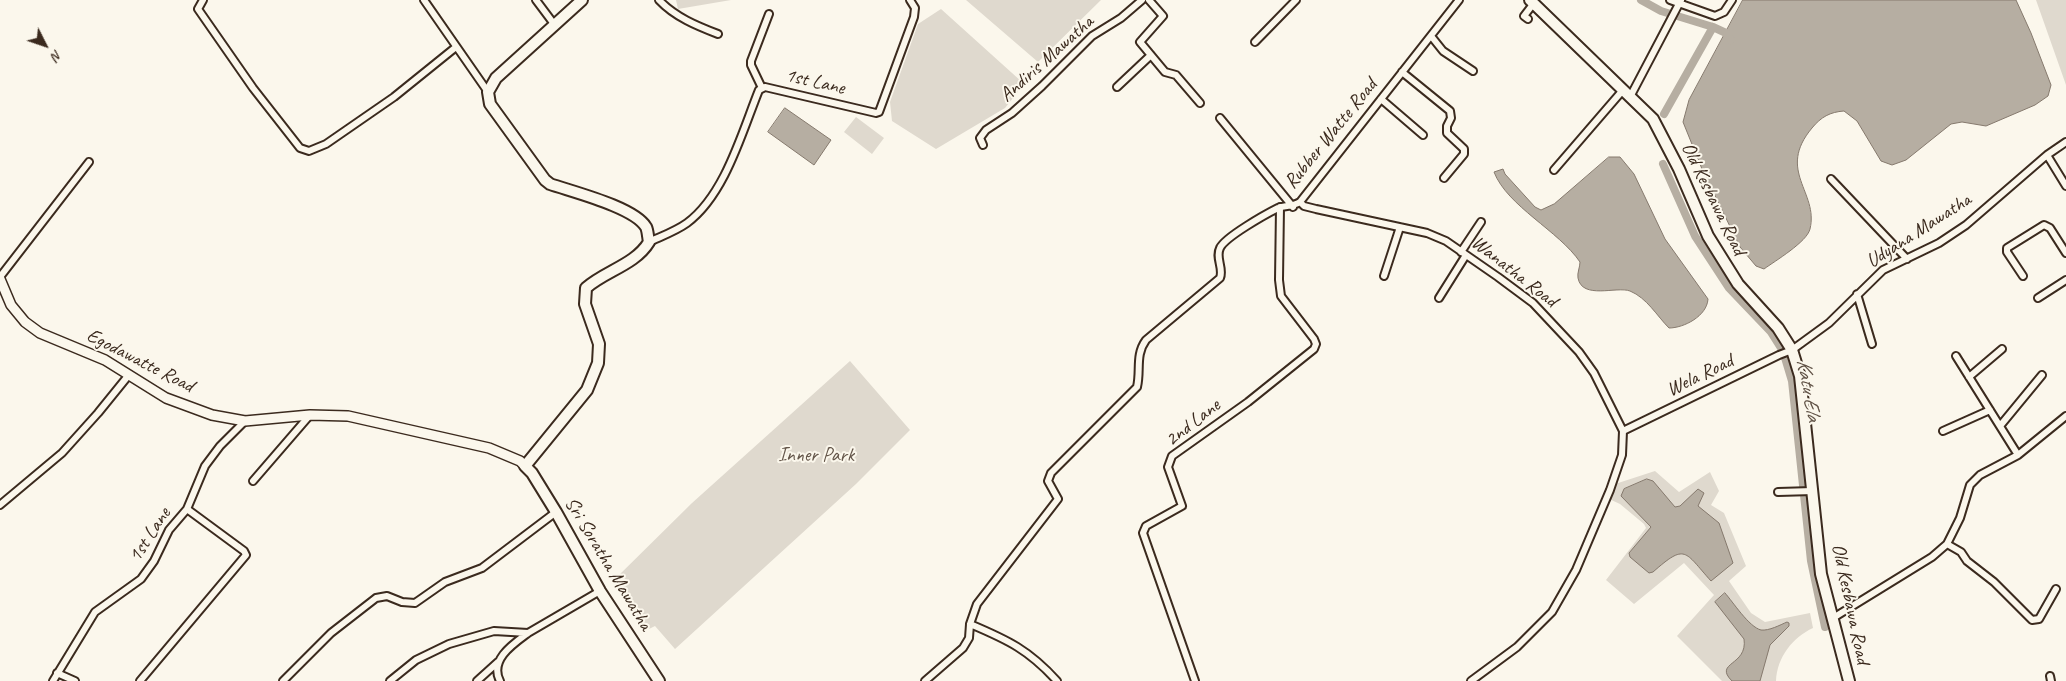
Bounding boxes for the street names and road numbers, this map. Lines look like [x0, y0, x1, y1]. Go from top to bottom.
street label: Andiris Mawatha [995, 11, 1099, 107]
street label: 1st Lane [783, 64, 847, 100]
street label: Rubber Watte Road [1279, 74, 1383, 194]
street label: Old Kesbawa Road [1675, 139, 1751, 259]
street label: Udyana Mawatha [1862, 188, 1976, 274]
street label: Wanatha Road [1466, 231, 1562, 313]
street label: Egodawatte Road [82, 324, 198, 398]
street label: Wela Road [1663, 350, 1737, 402]
street label: 2nd Lane [1161, 394, 1225, 452]
street label: Sri Soratha Mawatha [559, 493, 657, 635]
street label: 1st Lane [124, 503, 176, 567]
street label: Old Kesbawa Road [1826, 542, 1874, 666]

